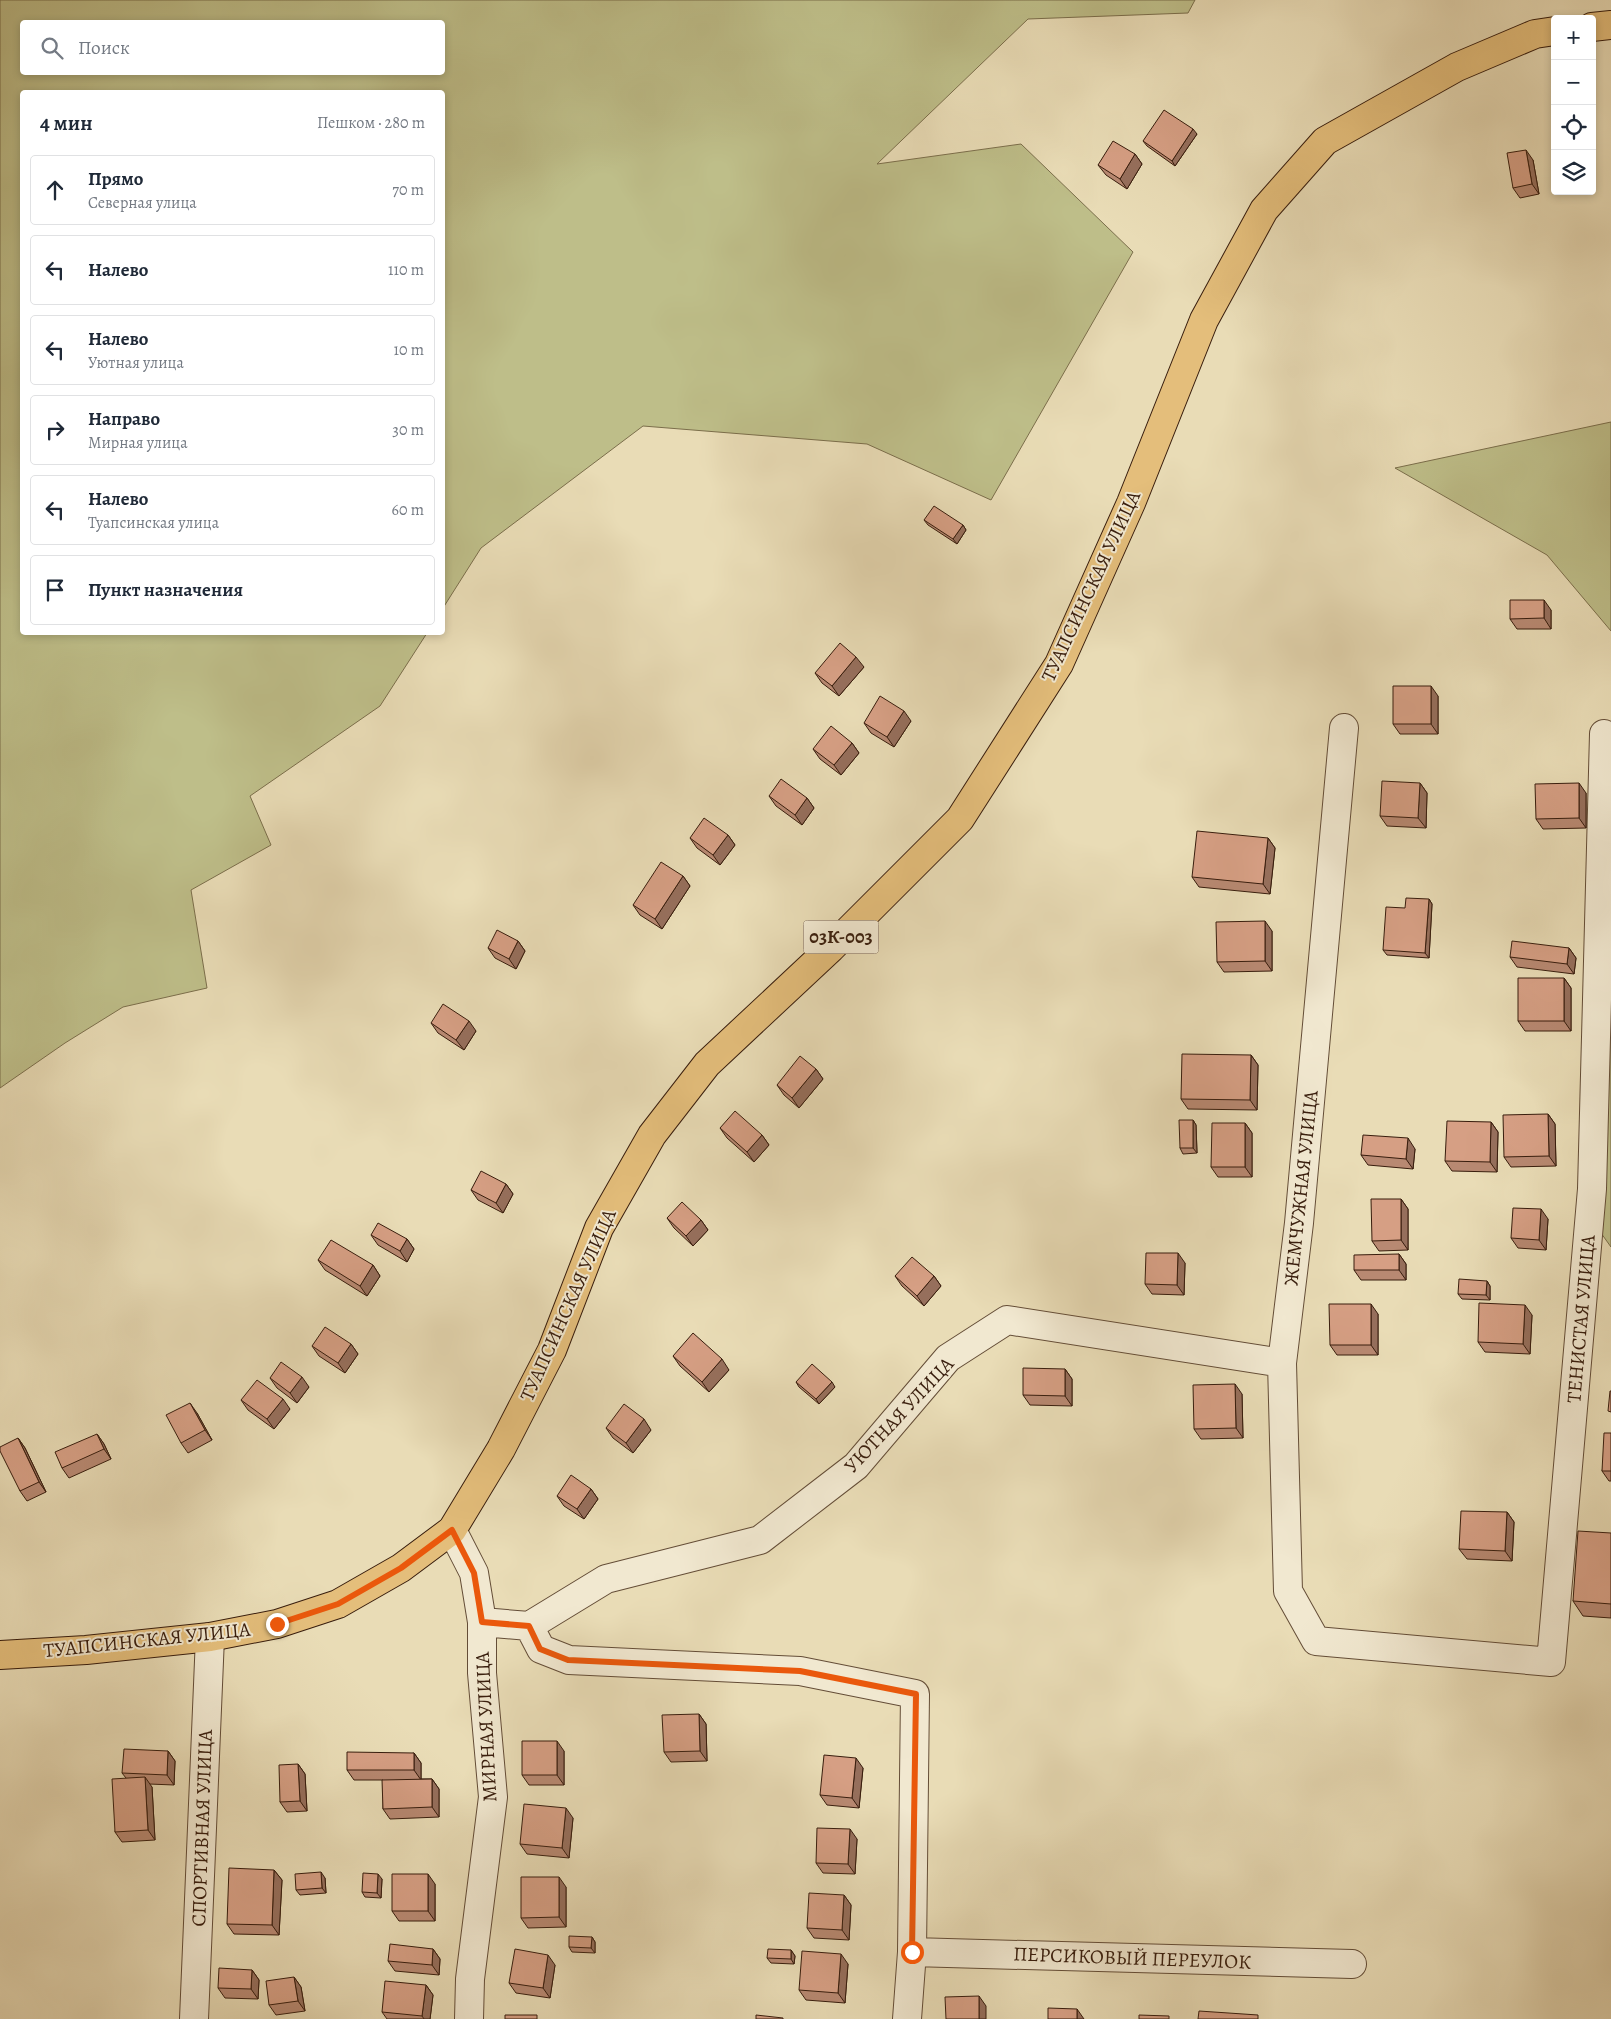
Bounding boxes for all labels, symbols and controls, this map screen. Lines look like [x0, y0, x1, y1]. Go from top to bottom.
map controls [1551, 15, 1596, 195]
button: + [1551, 15, 1596, 60]
search box [20, 20, 445, 75]
icon: search [38, 34, 66, 62]
text: Поиск [78, 35, 130, 61]
button: − [1551, 60, 1596, 105]
button: locate [1551, 105, 1596, 150]
text: 4 мин [40, 109, 93, 137]
text: Пешком · 280 m [317, 112, 425, 134]
button: layers [1551, 150, 1596, 195]
text: Прямо [88, 166, 143, 192]
icon: ahead [41, 176, 69, 204]
text: 70 m [392, 179, 424, 201]
text: Северная улица [88, 192, 197, 214]
icon: left [41, 256, 69, 284]
text: Налево [88, 257, 148, 283]
text: 110 m [388, 259, 424, 281]
text: Налево [88, 326, 148, 352]
icon: left [41, 336, 69, 364]
text: 10 m [394, 339, 424, 361]
text: Уютная улица [88, 352, 184, 374]
text: Направо [88, 406, 160, 432]
icon: right [41, 416, 69, 444]
text: 30 m [392, 419, 424, 441]
text: Мирная улица [88, 432, 188, 454]
text: Налево [88, 486, 148, 512]
street label: ТУАПСИНСКАЯ УЛИЦА [1035, 486, 1147, 686]
icon: left [41, 496, 69, 524]
text: 60 m [392, 499, 424, 521]
text: Туапсинская улица [88, 512, 219, 534]
icon: arrive [41, 576, 69, 604]
text: Пункт назначения [88, 577, 243, 603]
road number: 03К-003 [804, 920, 878, 954]
street label: ЖЕМЧУЖНАЯ УЛИЦА [1277, 1089, 1325, 1287]
street label: ТУАПСИНСКАЯ УЛИЦА [513, 1204, 623, 1405]
street label: ТЕНИСТАЯ УЛИЦА [1560, 1234, 1602, 1404]
street label: УЮТНАЯ УЛИЦА [838, 1351, 960, 1479]
route end [266, 1613, 289, 1636]
street label: ТУАПСИНСКАЯ УЛИЦА [42, 1616, 252, 1664]
street label: МИРНАЯ УЛИЦА [469, 1651, 503, 1803]
street label: СПОРТИВНАЯ УЛИЦА [185, 1729, 219, 1927]
street label: ПЕРСИКОВЫЙ ПЕРЕУЛОК [1013, 1940, 1252, 1976]
route start [901, 1941, 924, 1964]

